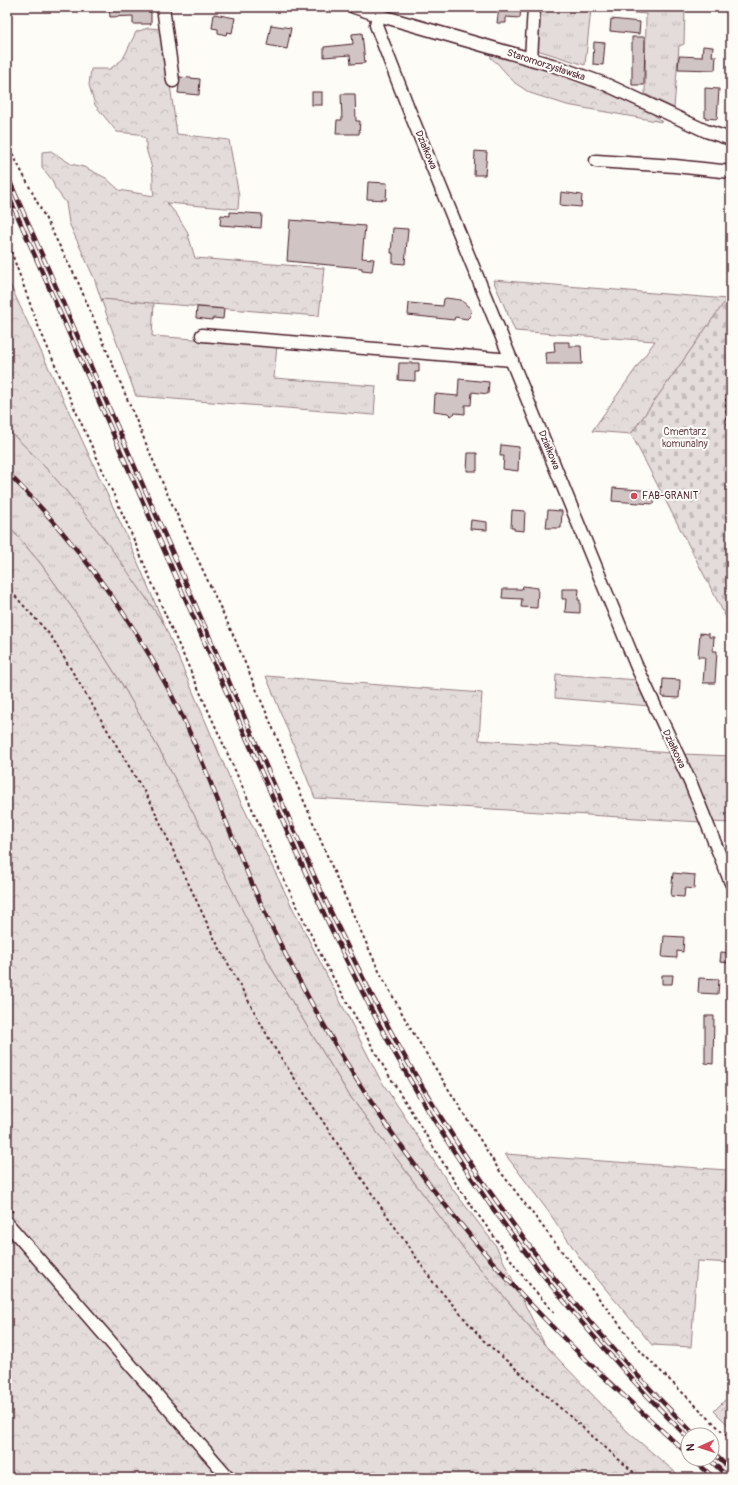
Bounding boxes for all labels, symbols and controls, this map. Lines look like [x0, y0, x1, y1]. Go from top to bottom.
street label: Staromorzysławska [505, 47, 587, 83]
street label: Działkowa [412, 129, 440, 172]
park label: Cmentarz komunalny [662, 426, 709, 450]
street label: Działkowa [536, 429, 562, 472]
place label: FAB-GRANIT [642, 490, 699, 502]
marker: FAB-GRANIT [629, 491, 639, 501]
street label: Działkowa [660, 728, 688, 771]
north arrow [680, 1427, 720, 1467]
text: N [684, 1443, 697, 1452]

